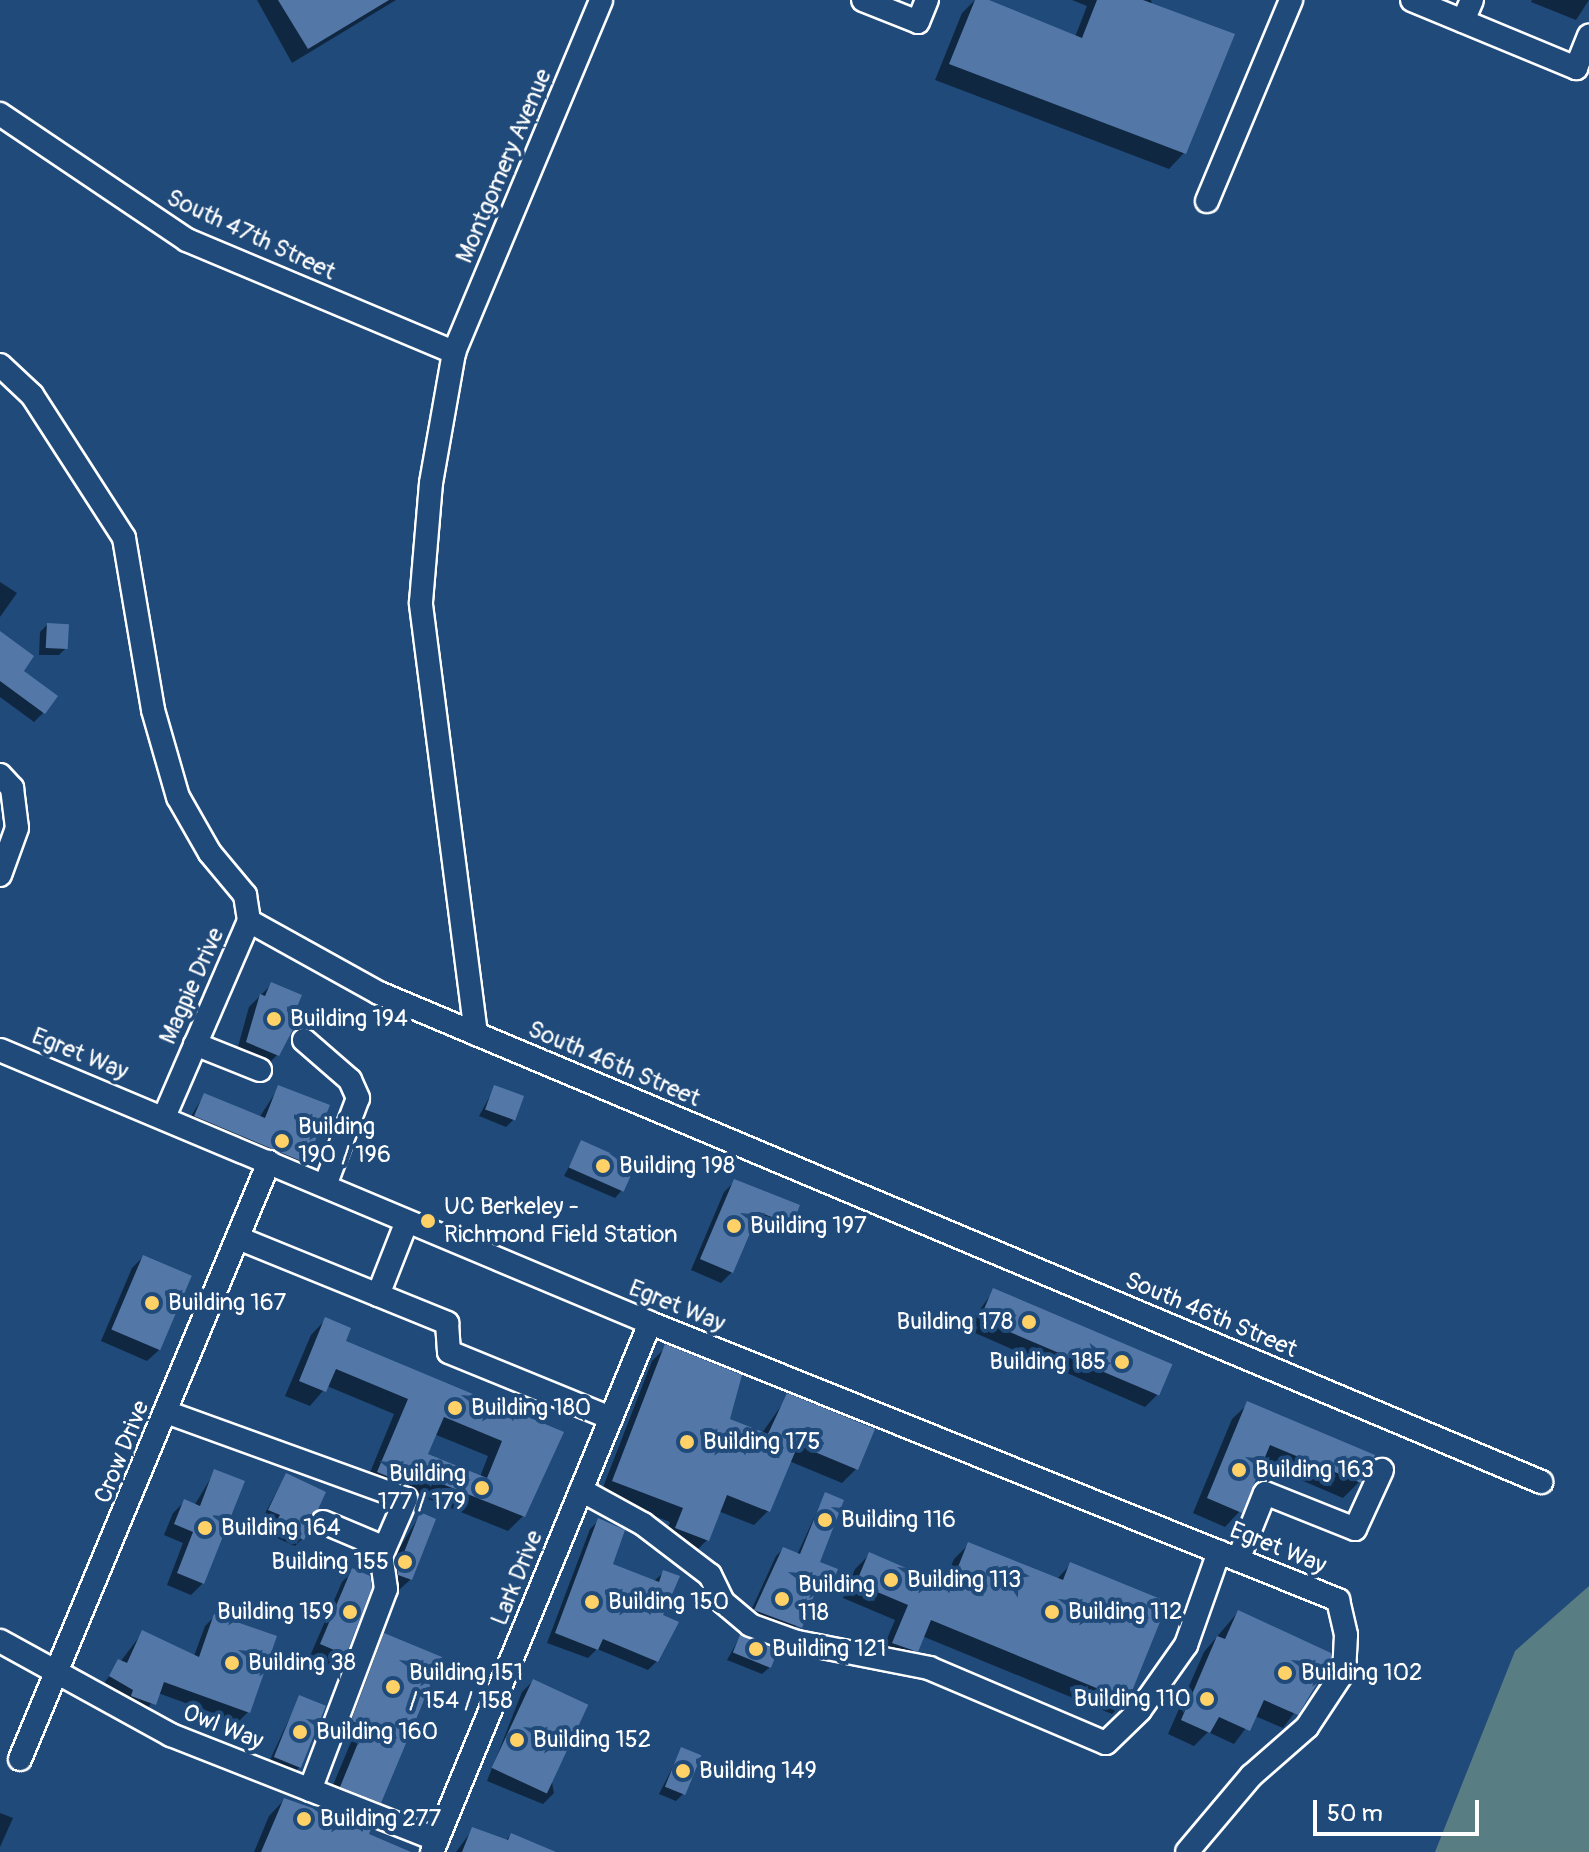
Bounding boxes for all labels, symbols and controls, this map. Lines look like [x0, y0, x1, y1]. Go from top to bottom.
street label: Montgomery Avenue [450, 65, 558, 267]
street label: South 47th Street [162, 183, 340, 287]
street label: Magpie Drive [154, 923, 230, 1049]
place label: Building 194 [290, 1005, 408, 1033]
marker: Building 194 [265, 1010, 283, 1028]
street label: South 46th Street [524, 1015, 704, 1113]
street label: Egret Way [28, 1022, 132, 1086]
place label: Building 190 / 196 [298, 1113, 391, 1169]
marker: Building 190 / 196 [273, 1132, 291, 1150]
place label: Building 198 [619, 1152, 735, 1180]
marker: Building 198 [594, 1157, 612, 1175]
place label: UC Berkeley - Richmond Field Station [444, 1193, 678, 1249]
marker: UC Berkeley - Richmond Field Station [419, 1212, 437, 1230]
place label: Building 197 [750, 1212, 867, 1240]
marker: Building 197 [725, 1217, 743, 1235]
street label: South 46th Street [1121, 1266, 1301, 1364]
street label: Egret Way [625, 1274, 729, 1338]
place label: Building 167 [168, 1289, 286, 1317]
marker: Building 167 [143, 1294, 161, 1312]
place label: Building 178 [897, 1308, 1013, 1336]
marker: Building 178 [1020, 1313, 1038, 1331]
place label: Building 185 [989, 1348, 1106, 1376]
marker: Building 185 [1113, 1353, 1131, 1371]
place label: Building 180 [471, 1394, 591, 1422]
street label: Crow Drive [88, 1396, 156, 1508]
marker: Building 180 [446, 1399, 464, 1417]
place label: Building 175 [703, 1428, 820, 1456]
marker: Building 175 [678, 1433, 696, 1451]
place label: Building 163 [1255, 1456, 1374, 1484]
place label: Building 177 / 179 [378, 1460, 466, 1516]
marker: Building 163 [1230, 1461, 1248, 1479]
marker: Building 177 / 179 [473, 1479, 491, 1497]
place label: Building 116 [841, 1506, 956, 1534]
marker: Building 116 [816, 1511, 834, 1529]
place label: Building 164 [221, 1514, 341, 1542]
street label: Egret Way [1226, 1516, 1330, 1580]
marker: Building 164 [196, 1519, 214, 1537]
street label: Lark Drive [485, 1526, 549, 1630]
place label: Building 155 [271, 1548, 389, 1576]
marker: Building 155 [396, 1553, 414, 1571]
place label: Building 113 [907, 1566, 1021, 1594]
place label: Building 118 [798, 1571, 875, 1627]
marker: Building 113 [882, 1571, 900, 1589]
place label: Building 150 [608, 1588, 729, 1616]
marker: Building 118 [773, 1590, 791, 1608]
marker: Building 150 [583, 1593, 601, 1611]
place label: Building 159 [217, 1598, 334, 1626]
place label: Building 112 [1068, 1598, 1182, 1626]
marker: Building 159 [341, 1603, 359, 1621]
marker: Building 112 [1043, 1603, 1061, 1621]
place label: Building 121 [772, 1635, 886, 1663]
marker: Building 121 [747, 1640, 765, 1658]
place label: Building 38 [248, 1649, 356, 1677]
marker: Building 38 [223, 1654, 241, 1672]
place label: Building 151 / 154 / 158 [409, 1659, 523, 1715]
place label: Building 102 [1301, 1659, 1422, 1687]
marker: Building 102 [1276, 1664, 1294, 1682]
marker: Building 151 / 154 / 158 [384, 1678, 402, 1696]
place label: Building 110 [1074, 1685, 1191, 1713]
marker: Building 110 [1198, 1690, 1216, 1708]
street label: Owl Way [179, 1698, 267, 1756]
place label: Building 160 [316, 1718, 438, 1746]
marker: Building 160 [291, 1723, 309, 1741]
place label: Building 152 [533, 1726, 651, 1754]
marker: Building 152 [508, 1731, 526, 1749]
place label: Building 149 [699, 1757, 817, 1785]
marker: Building 149 [674, 1762, 692, 1780]
scale bar [1317, 1784, 1483, 1834]
text: 50 m [1327, 1799, 1383, 1828]
place label: Building 277 [320, 1805, 441, 1833]
marker: Building 277 [295, 1810, 313, 1828]

